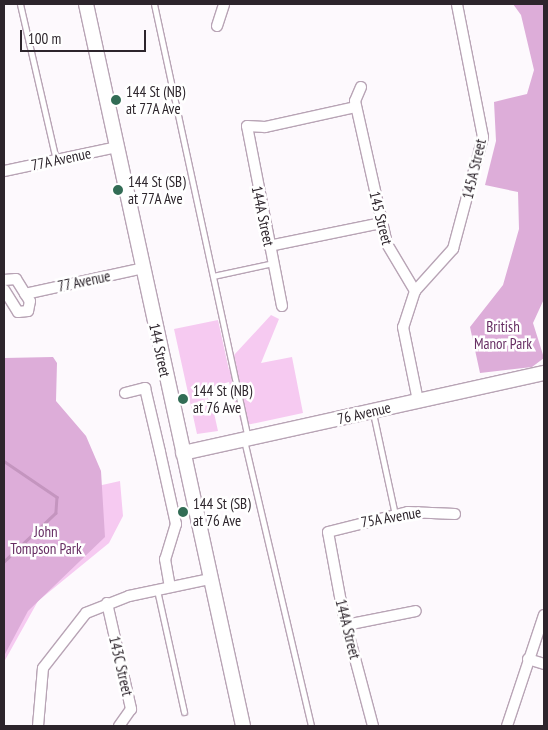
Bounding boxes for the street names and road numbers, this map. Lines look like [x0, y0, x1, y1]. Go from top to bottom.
street label: 145A Street [458, 137, 490, 201]
street label: 77A Avenue [29, 144, 93, 174]
street label: 144A Street [248, 184, 278, 248]
street label: 145 Street [366, 189, 396, 247]
street label: 77 Avenue [55, 267, 113, 295]
street label: 144 Street [146, 321, 174, 379]
street label: 76 Avenue [335, 398, 393, 428]
street label: 75A Avenue [359, 503, 423, 531]
street label: 144A Street [332, 597, 364, 661]
street label: 143C Street [105, 634, 137, 698]

